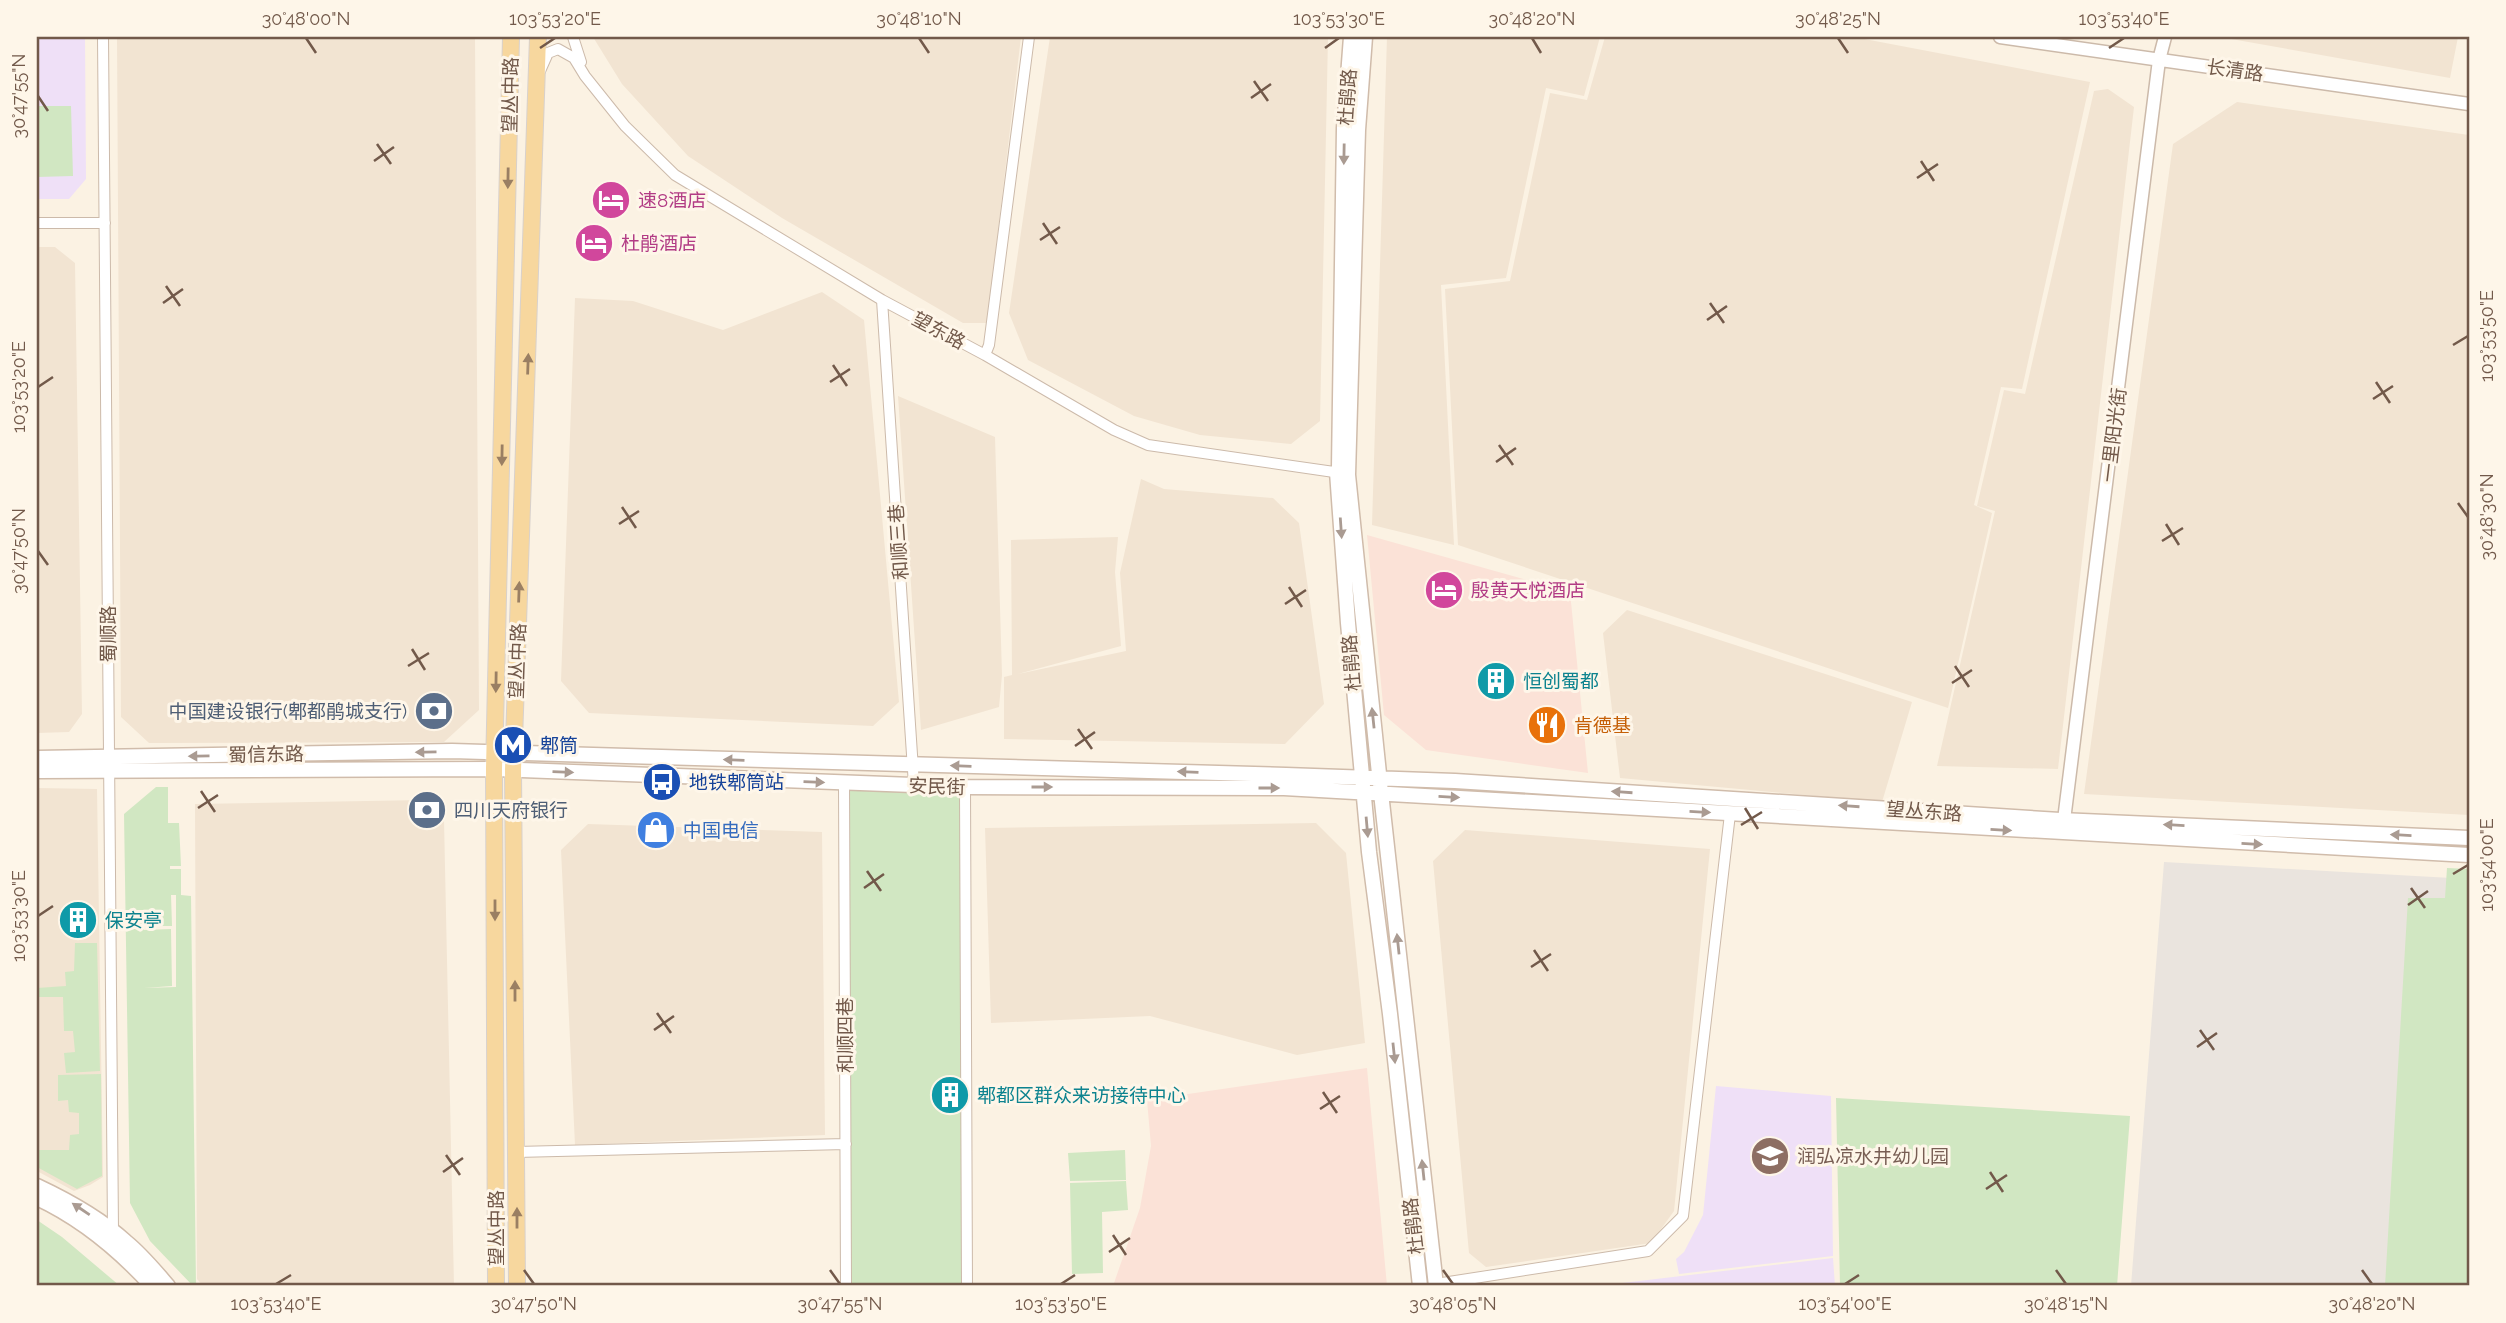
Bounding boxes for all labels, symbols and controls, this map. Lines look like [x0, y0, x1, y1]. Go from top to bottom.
text: 30°48'00"N [262, 8, 350, 29]
text: 103°53'20"E [509, 8, 601, 29]
text: 30°48'10"N [876, 8, 962, 29]
text: 103°53'30"E [1293, 8, 1385, 29]
text: 30°48'20"N [1489, 8, 1576, 29]
text: 30°48'25"N [1795, 8, 1881, 29]
text: 103°53'40"E [2079, 8, 2169, 29]
text: 30°47'55"N [8, 54, 29, 138]
street label: 长清路 [2205, 55, 2265, 85]
street label: 望丛中路 [498, 57, 522, 133]
street label: 杜鹃路 [1334, 68, 1360, 126]
one-way arrow [1338, 143, 1350, 165]
one-way arrow [502, 168, 514, 190]
hotel icon: 速8酒店 [590, 179, 632, 221]
place label: 速8酒店 [638, 189, 706, 211]
hotel icon: 杜鹃酒店 [573, 222, 615, 264]
place label: 杜鹃酒店 [621, 232, 697, 254]
text: 103°53'50"E [2476, 290, 2497, 382]
street label: 望东路 [909, 307, 969, 353]
text: 103°53'20"E [8, 341, 29, 433]
one-way arrow [522, 353, 533, 375]
street label: 一里阳光街 [2096, 387, 2130, 483]
one-way arrow [496, 444, 507, 466]
text: 30°48'30"N [2476, 473, 2497, 561]
street label: 和顺三巷 [884, 503, 912, 581]
text: 30°47'50"N [8, 508, 29, 594]
one-way arrow [1336, 517, 1347, 539]
hotel icon: 殷黄天悦酒店 [1423, 569, 1465, 611]
place label: 殷黄天悦酒店 [1471, 579, 1585, 601]
one-way arrow [514, 580, 525, 602]
street label: 蜀顺路 [97, 605, 119, 663]
street label: 望丛中路 [505, 623, 529, 699]
street label: 杜鹃路 [1338, 634, 1364, 692]
building icon: 恒创蜀都 [1475, 660, 1517, 702]
place label: 恒创蜀都 [1523, 670, 1599, 692]
one-way arrow [491, 672, 502, 694]
bank icon: 中国建设银行(郫都鹃城支行) [413, 690, 455, 732]
place label: 中国建设银行(郫都鹃城支行) [169, 700, 407, 722]
restaurant icon: 肯德基 [1526, 704, 1568, 746]
one-way arrow [1367, 706, 1378, 728]
place label: 肯德基 [1574, 714, 1631, 736]
metro station icon: 郫筒 [492, 724, 534, 766]
place label: 郫筒 [540, 734, 578, 756]
street label: 蜀信东路 [228, 742, 304, 766]
one-way arrow [415, 746, 437, 758]
one-way arrow [188, 750, 210, 761]
one-way arrow [722, 754, 744, 765]
one-way arrow [950, 760, 972, 772]
bus stop icon: 地铁郫筒站 [641, 761, 683, 803]
one-way arrow [552, 766, 574, 777]
one-way arrow [1177, 767, 1199, 778]
place label: 地铁郫筒站 [689, 771, 784, 793]
street label: 安民街 [908, 774, 966, 798]
one-way arrow [804, 776, 826, 787]
one-way arrow [1031, 781, 1053, 793]
one-way arrow [1258, 782, 1280, 794]
one-way arrow [1611, 786, 1633, 797]
bank icon: 四川天府银行 [406, 789, 448, 831]
one-way arrow [1438, 792, 1460, 803]
street label: 望丛东路 [1885, 797, 1963, 825]
place label: 四川天府银行 [454, 799, 568, 821]
one-way arrow [1838, 800, 1860, 811]
one-way arrow [1690, 807, 1712, 818]
shop icon: 中国电信 [635, 809, 677, 851]
one-way arrow [1362, 817, 1373, 839]
text: 103°54'00"E [2476, 818, 2497, 912]
place label: 中国电信 [683, 819, 759, 841]
one-way arrow [2163, 819, 2185, 830]
one-way arrow [1990, 825, 2012, 836]
one-way arrow [2390, 829, 2412, 840]
one-way arrow [2242, 838, 2264, 849]
text: 103°53'30"E [8, 870, 29, 962]
building icon: 保安亭 [57, 899, 99, 941]
one-way arrow [489, 899, 501, 921]
place label: 保安亭 [105, 909, 162, 931]
one-way arrow [1392, 933, 1403, 955]
one-way arrow [509, 979, 521, 1001]
street label: 和顺四巷 [834, 997, 856, 1073]
one-way arrow [1389, 1042, 1400, 1064]
building icon: 郫都区群众来访接待中心 [929, 1074, 971, 1116]
place label: 郫都区群众来访接待中心 [977, 1084, 1186, 1106]
school or university icon: 润弘凉水井幼儿园 [1749, 1135, 1791, 1177]
place label: 润弘凉水井幼儿园 [1797, 1145, 1949, 1167]
one-way arrow [1418, 1159, 1429, 1181]
street label: 望丛中路 [485, 1190, 507, 1266]
street label: 杜鹃路 [1399, 1196, 1427, 1256]
one-way arrow [72, 1202, 90, 1216]
one-way arrow [511, 1207, 523, 1229]
text: 103°53'40"E [231, 1293, 321, 1314]
text: 30°47'50"N [491, 1293, 577, 1314]
text: 30°47'55"N [798, 1293, 882, 1314]
text: 103°53'50"E [1015, 1293, 1107, 1314]
text: 30°48'05"N [1409, 1293, 1497, 1314]
text: 103°54'00"E [1798, 1293, 1892, 1314]
text: 30°48'15"N [2024, 1293, 2108, 1314]
text: 30°48'20"N [2329, 1293, 2416, 1314]

